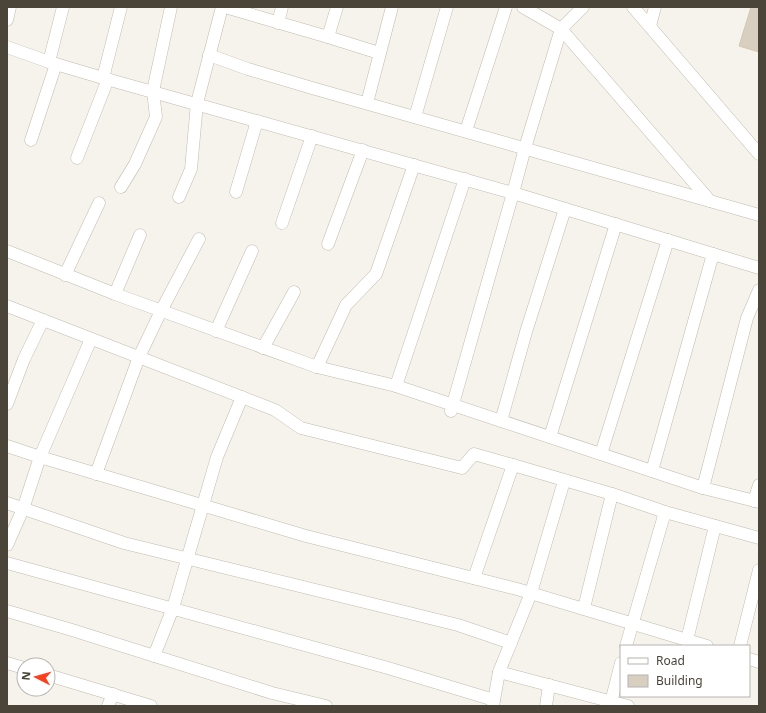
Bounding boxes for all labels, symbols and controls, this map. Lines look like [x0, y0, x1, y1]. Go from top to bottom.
legend [620, 645, 750, 697]
text: Road [656, 652, 685, 669]
north arrow [16, 657, 56, 697]
text: N [18, 671, 33, 681]
text: Building [656, 672, 703, 689]

